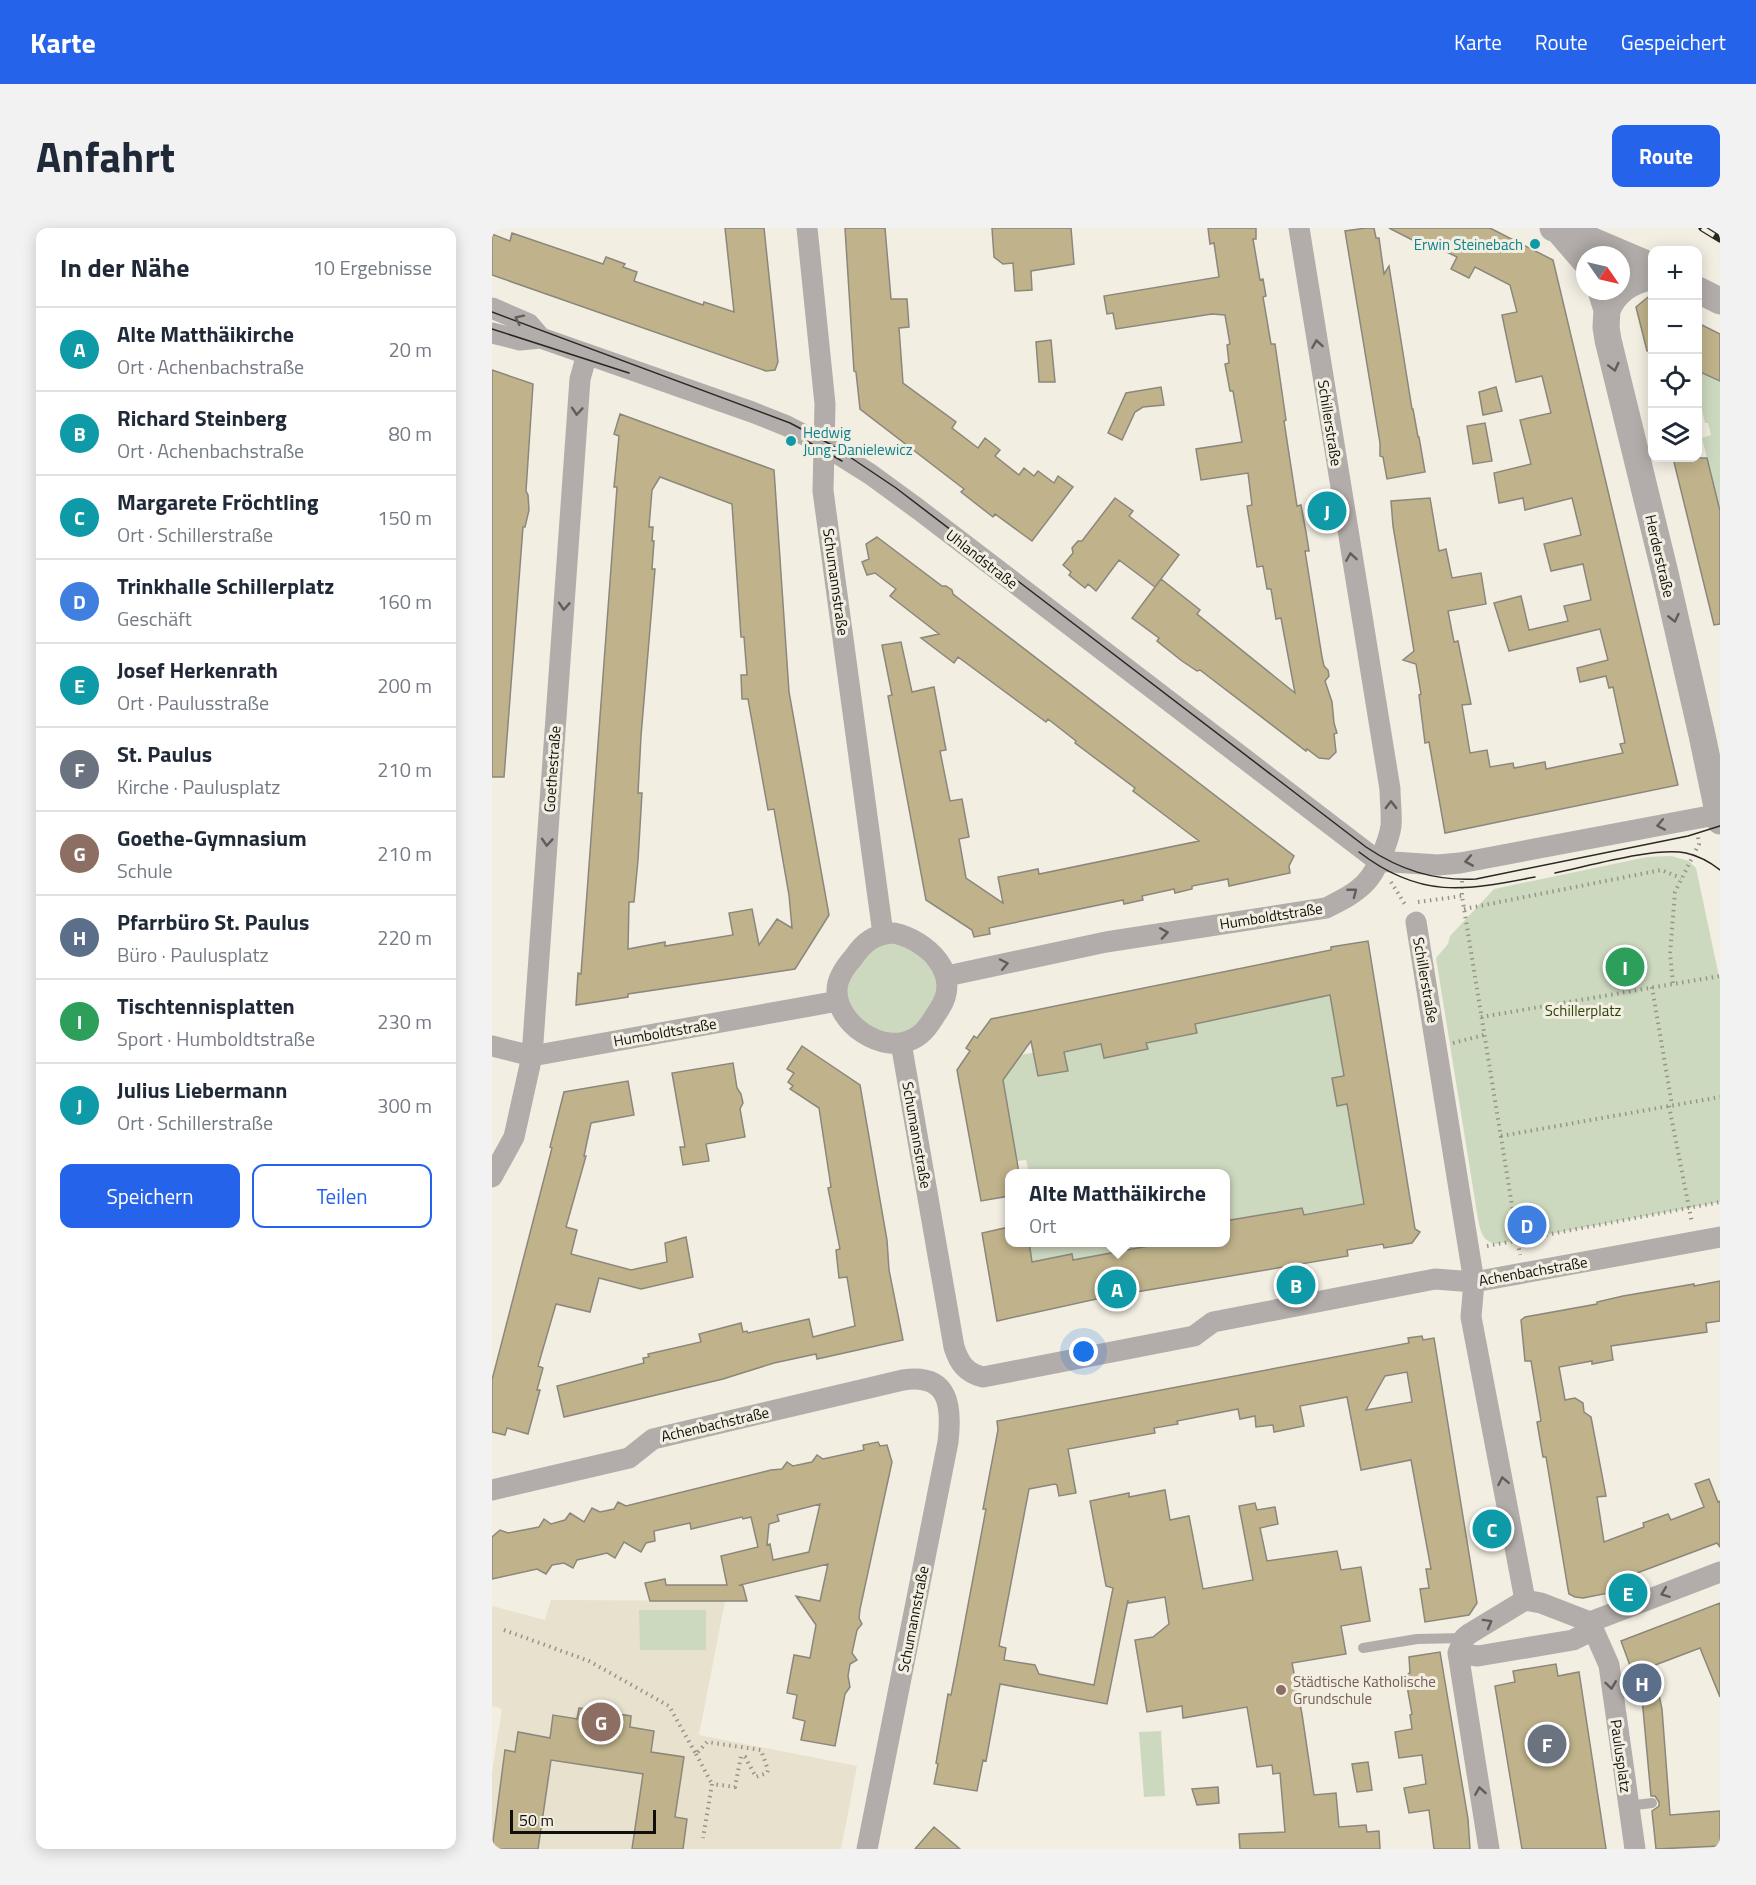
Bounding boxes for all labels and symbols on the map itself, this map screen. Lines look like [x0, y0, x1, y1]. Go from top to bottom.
place label: Erwin Steinebach [1414, 233, 1523, 256]
marker: Erwin Steinebach [1528, 237, 1542, 251]
north arrow [1576, 246, 1630, 300]
one-way arrow [515, 315, 525, 326]
one-way arrow [1312, 339, 1324, 348]
one-way arrow [1607, 362, 1620, 372]
street label: Schillerstraße [1312, 378, 1348, 468]
one-way arrow [571, 407, 584, 416]
place label: Hedwig Jung-Danielewicz [803, 421, 913, 461]
marker: Hedwig Jung-Danielewicz [784, 434, 798, 448]
pin: J [1308, 488, 1346, 534]
street label: Herderstraße [1639, 512, 1681, 600]
street label: Uhlandstraße [941, 524, 1023, 594]
street label: Schumannstraße [817, 527, 855, 637]
one-way arrow [1346, 552, 1358, 562]
one-way arrow [558, 601, 571, 610]
one-way arrow [1667, 613, 1680, 623]
street label: Goethestraße [538, 725, 566, 813]
one-way arrow [1384, 801, 1397, 810]
one-way arrow [1656, 818, 1666, 831]
one-way arrow [541, 838, 554, 847]
one-way arrow [1465, 854, 1475, 867]
one-way arrow [1346, 889, 1357, 900]
street label: Humboldtstraße [1218, 896, 1324, 936]
one-way arrow [1159, 927, 1169, 940]
street label: Schillerstraße [1407, 935, 1445, 1025]
pin: I [1606, 944, 1644, 990]
one-way arrow [998, 958, 1008, 971]
park label: Schillerplatz [1545, 999, 1622, 1022]
street label: Humboldtstraße [612, 1012, 718, 1052]
street label: Schumannstraße [896, 1080, 938, 1190]
pin: D [1508, 1202, 1546, 1248]
street label: Achenbachstraße [1477, 1250, 1589, 1292]
pin: B [1276, 1262, 1316, 1308]
pin: A [1098, 1266, 1136, 1312]
your location [1069, 1337, 1098, 1366]
street label: Achenbachstraße [659, 1400, 771, 1448]
one-way arrow [1497, 1476, 1510, 1486]
pin: C [1472, 1506, 1512, 1552]
street label: Schumannstraße [891, 1564, 935, 1674]
pin: E [1608, 1570, 1648, 1616]
one-way arrow [1661, 1586, 1672, 1598]
one-way arrow [1482, 1619, 1492, 1630]
pin: H [1622, 1660, 1662, 1706]
place label: Städtische Katholische Grundschule [1293, 1670, 1436, 1710]
one-way arrow [1605, 1680, 1617, 1690]
marker: Städtische Katholische Grundschule [1274, 1683, 1288, 1697]
pin: G [582, 1700, 620, 1744]
street label: Paulusplatz [1604, 1718, 1638, 1794]
pin: F [1528, 1722, 1566, 1766]
one-way arrow [1474, 1787, 1486, 1796]
scale bar [510, 1807, 656, 1834]

